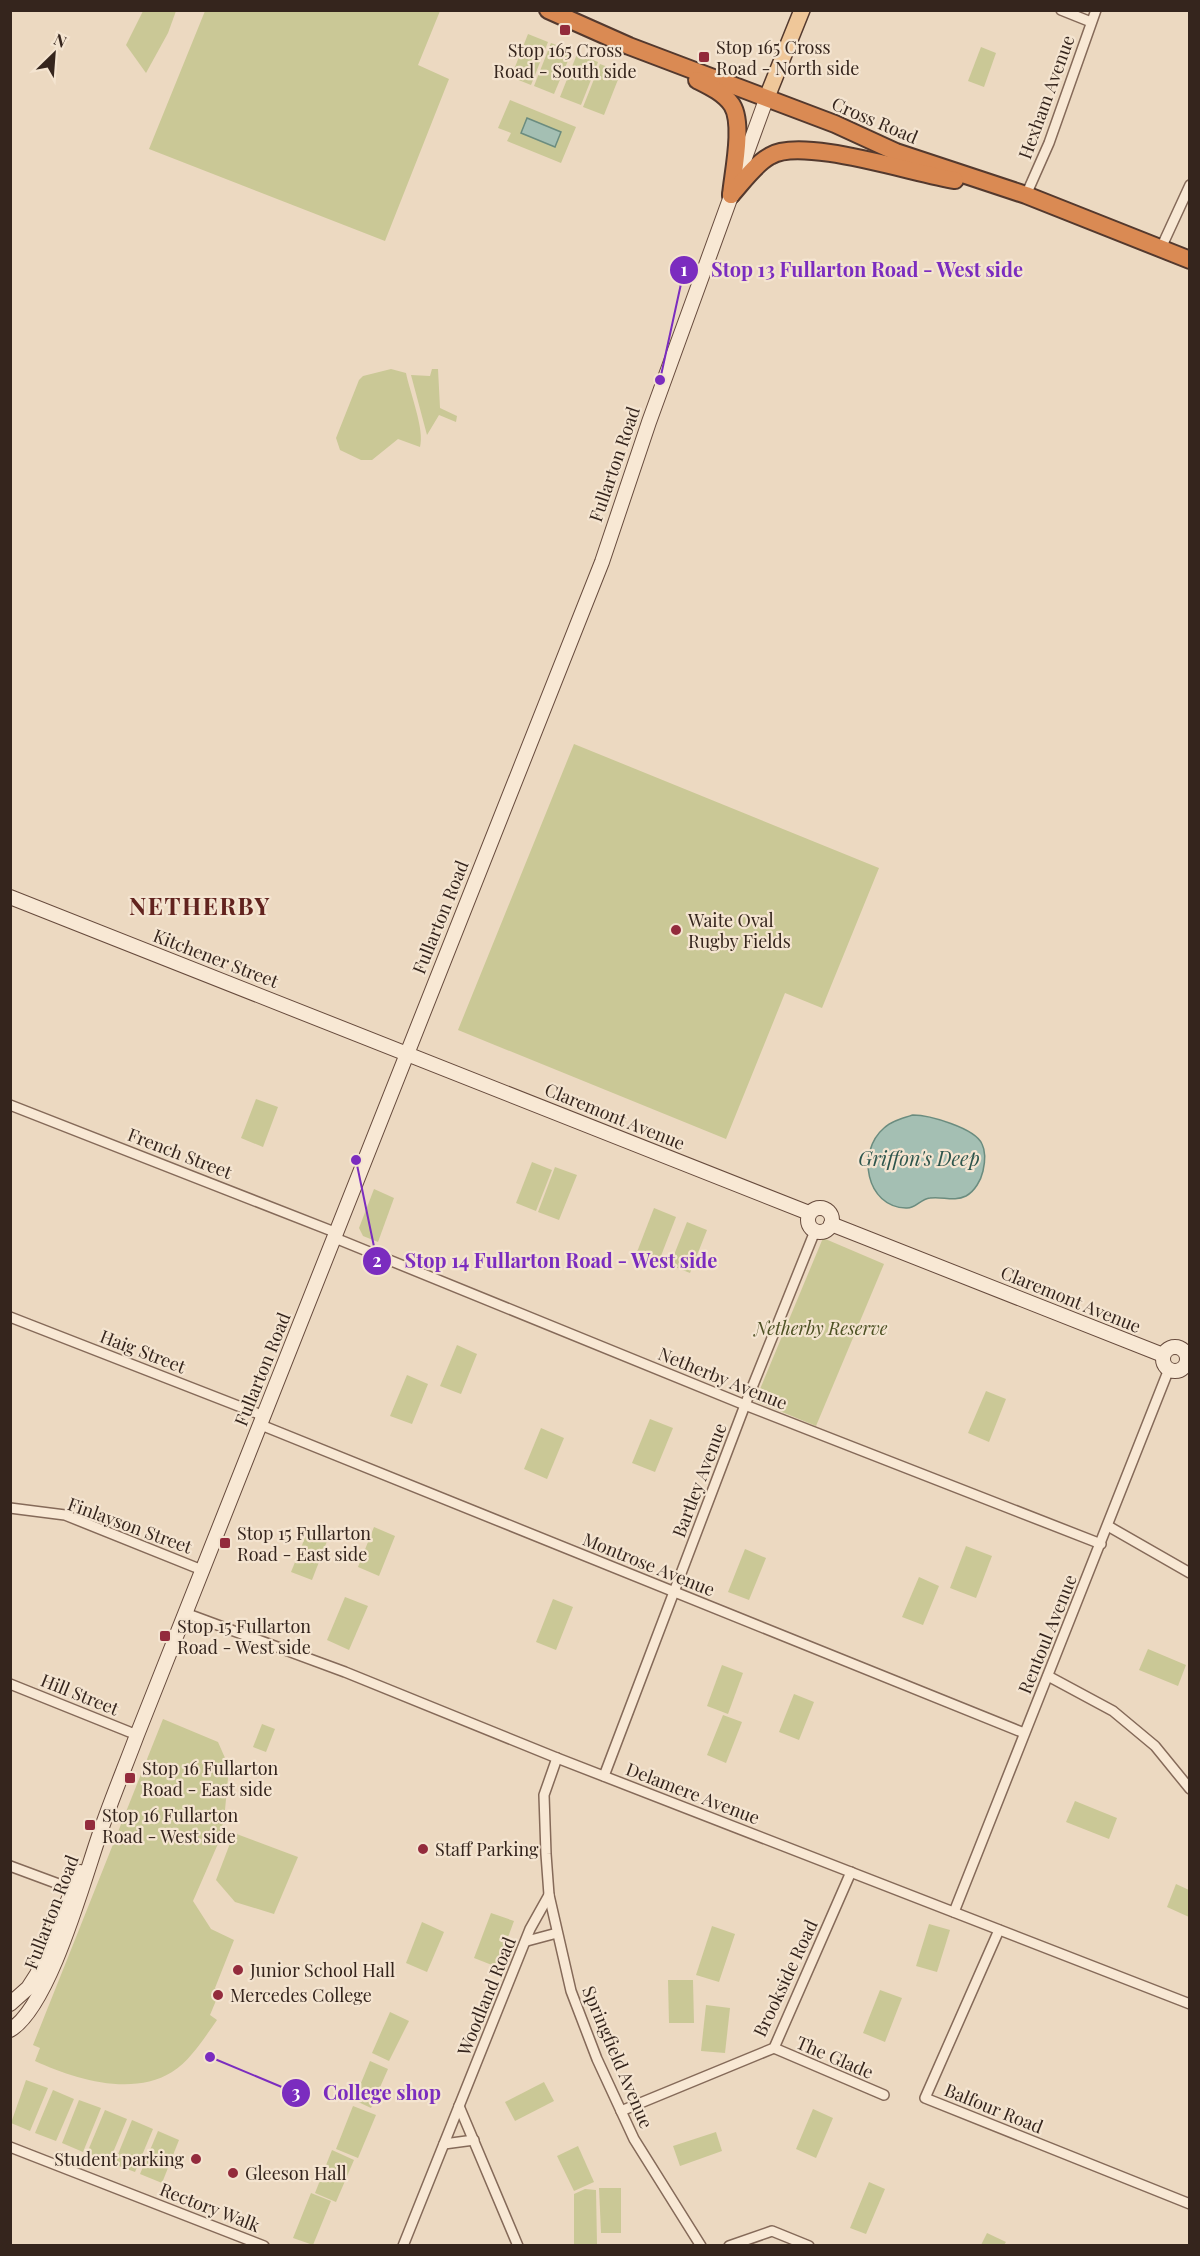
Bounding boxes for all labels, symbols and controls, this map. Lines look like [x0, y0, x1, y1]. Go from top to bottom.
marker: Stop 165 Cross Road - South side [558, 23, 572, 37]
north arrow [24, 24, 84, 84]
text: N [51, 28, 71, 52]
street label: Hexham Avenue [1012, 32, 1080, 162]
place label: Stop 165 Cross Road - North side [716, 35, 859, 80]
place label: Stop 165 Cross Road - South side [493, 38, 637, 83]
marker: Stop 165 Cross Road - North side [697, 50, 711, 64]
street label: Cross Road [828, 91, 922, 149]
callout: Stop 13 Fullarton Road - West side [669, 251, 1036, 289]
text: Stop 13 Fullarton Road - West side [711, 255, 1023, 282]
text: 1 [681, 257, 688, 281]
street label: Fullarton Road [583, 403, 645, 525]
street label: Fullarton Road [406, 856, 474, 977]
district label: NETHERBY [129, 889, 271, 921]
place label: Waite Oval Rugby Fields [687, 908, 791, 953]
street label: Kitchener Street [150, 923, 283, 993]
marker: Waite Oval Rugby Fields [669, 923, 683, 937]
street label: Claremont Avenue [541, 1077, 689, 1155]
street label: French Street [124, 1122, 236, 1184]
water label: Griffon's Deep [858, 1144, 980, 1171]
callout: Stop 14 Fullarton Road - West side [362, 1242, 730, 1280]
text: Stop 14 Fullarton Road - West side [405, 1246, 717, 1273]
text: 2 [372, 1248, 382, 1272]
street label: Claremont Avenue [997, 1260, 1145, 1338]
street label: Fullarton Road [228, 1308, 296, 1429]
park label: Netherby Reserve [752, 1316, 888, 1340]
street label: Haig Street [97, 1324, 190, 1379]
street label: Netherby Avenue [655, 1341, 791, 1415]
street label: Bartley Avenue [666, 1420, 732, 1540]
street label: Finlayson Street [64, 1491, 196, 1559]
place label: Stop 15 Fullarton Road - East side [237, 1521, 371, 1566]
street label: Montrose Avenue [579, 1527, 719, 1601]
marker: Stop 15 Fullarton Road - East side [218, 1536, 232, 1550]
street label: Rentoul Avenue [1012, 1571, 1082, 1697]
place label: Stop 15 Fullarton Road - West side [177, 1614, 311, 1659]
marker: Stop 15 Fullarton Road - West side [158, 1629, 172, 1643]
street label: Hill Street [37, 1668, 123, 1721]
place label: Stop 16 Fullarton Road - East side [142, 1756, 279, 1801]
street label: Delamere Avenue [623, 1756, 763, 1830]
marker: Stop 16 Fullarton Road - East side [123, 1771, 137, 1785]
place label: Stop 16 Fullarton Road - West side [102, 1803, 239, 1848]
marker: Stop 16 Fullarton Road - West side [83, 1818, 97, 1832]
place label: Staff Parking [435, 1837, 539, 1861]
marker: Staff Parking [416, 1842, 430, 1856]
street label: Fullarton Road [18, 1851, 84, 1972]
street label: Brookside Road [747, 1915, 823, 2040]
street label: Woodland Road [451, 1933, 521, 2060]
place label: Junior School Hall [249, 1958, 395, 1982]
marker: Junior School Hall [231, 1963, 245, 1977]
street label: Springfield Avenue [577, 1982, 659, 2132]
place label: Mercedes College [230, 1983, 372, 2007]
marker: Mercedes College [211, 1988, 225, 2002]
street label: The Glade [793, 2030, 877, 2084]
callout: College shop [281, 2074, 453, 2112]
street label: Balfour Road [941, 2077, 1047, 2139]
text: College shop [323, 2078, 441, 2105]
text: 3 [292, 2080, 301, 2104]
place label: Student parking [54, 2147, 184, 2171]
marker: Student parking [189, 2152, 203, 2166]
place label: Gleeson Hall [245, 2161, 347, 2185]
marker: Gleeson Hall [226, 2166, 240, 2180]
street label: Rectory Walk [156, 2177, 264, 2237]

